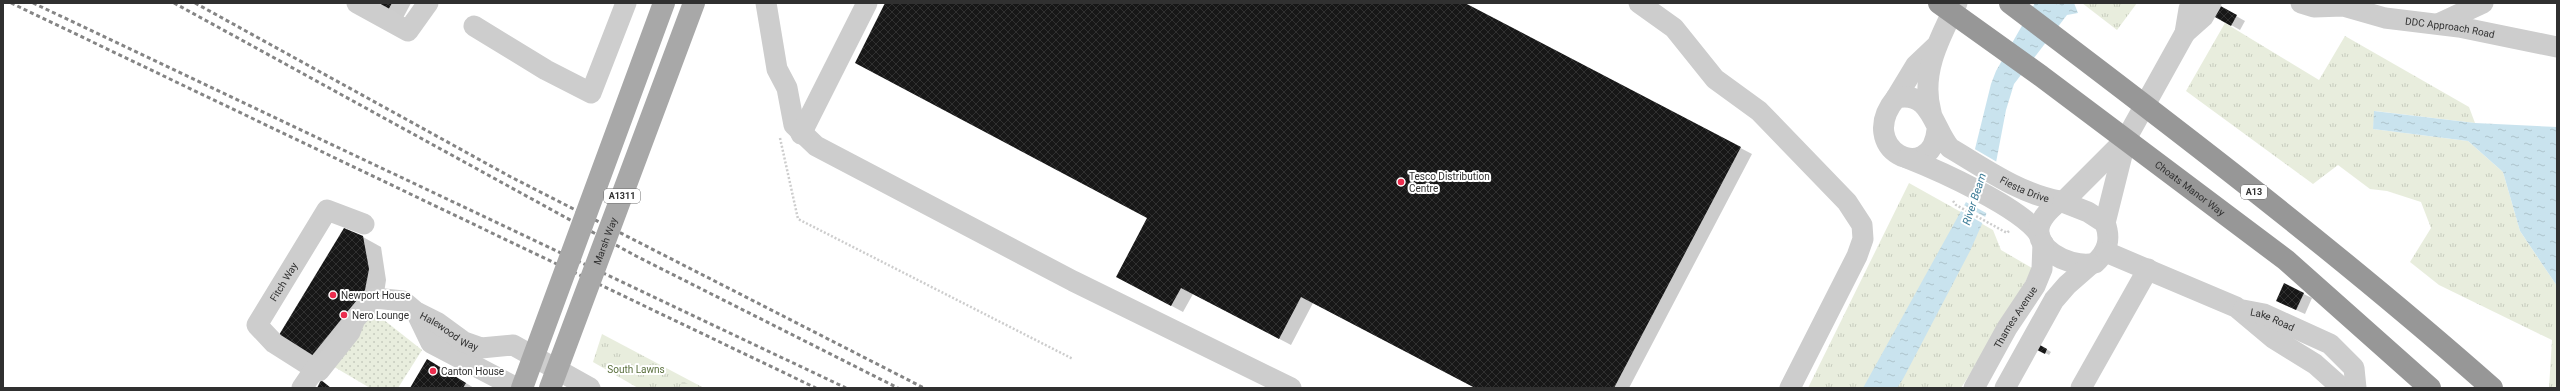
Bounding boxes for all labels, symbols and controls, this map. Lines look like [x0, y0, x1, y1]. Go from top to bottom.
street label: DDC Approach Road [2405, 16, 2496, 40]
street label: Choats Manor Way [2153, 159, 2227, 218]
place label: Tesco Distribution Centre [1409, 171, 1490, 194]
water label: River Beam [1960, 172, 1989, 227]
street label: Fiesta Drive [1998, 174, 2050, 204]
marker: Tesco Distribution Centre [1396, 177, 1406, 187]
road number: A13 [2241, 185, 2267, 199]
road number: A1311 [604, 189, 640, 203]
street label: Marsh Way [592, 216, 619, 266]
street label: Fitch Way [268, 260, 300, 303]
street label: Thames Avenue [1992, 284, 2039, 350]
marker: Newport House [328, 290, 338, 300]
place label: Newport House [341, 290, 410, 301]
street label: Lake Road [2249, 307, 2296, 333]
marker: Nero Lounge [339, 310, 349, 320]
place label: Nero Lounge [352, 310, 409, 321]
street label: Halewood Way [418, 310, 480, 353]
park label: South Lawns [607, 364, 665, 375]
marker: Canton House [428, 366, 438, 376]
place label: Canton House [441, 366, 504, 377]

